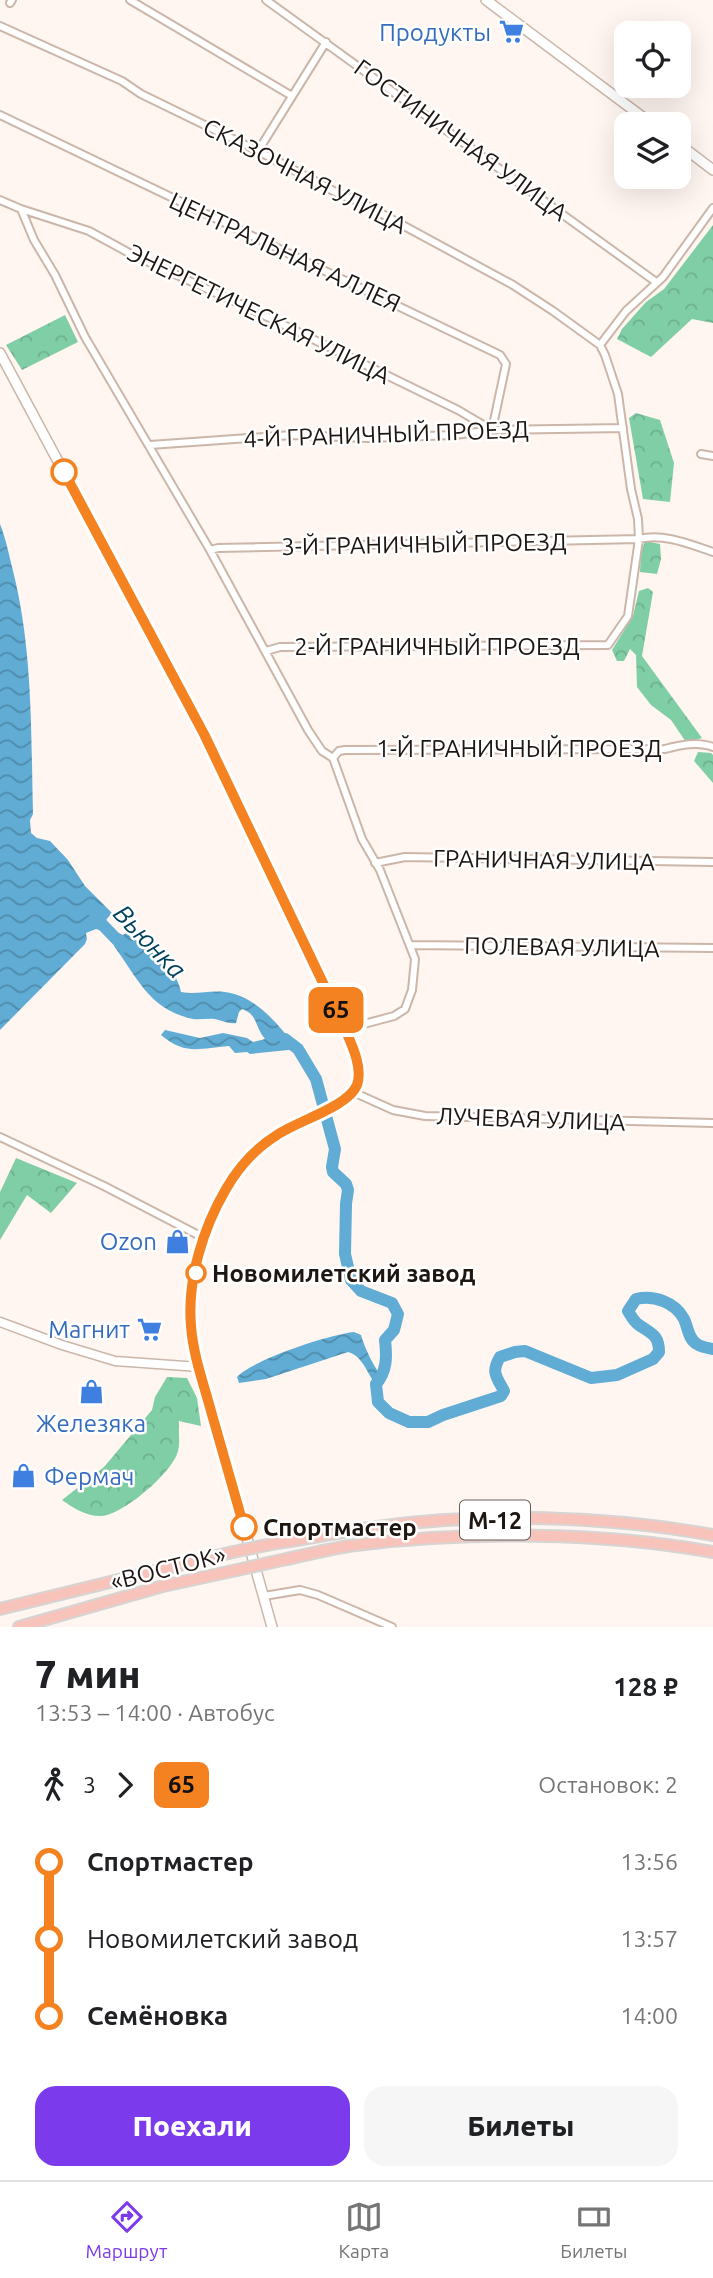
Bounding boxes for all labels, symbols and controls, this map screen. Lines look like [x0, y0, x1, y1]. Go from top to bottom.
supermarket icon: Продукты [497, 18, 525, 46]
place label: Продукты [379, 19, 491, 46]
map controls [614, 21, 691, 189]
button: locate [614, 21, 691, 98]
street label: ГОСТИНИЧНАЯ УЛИЦА [349, 54, 573, 227]
button: layers [614, 112, 691, 189]
street label: СКАЗОЧНАЯ УЛИЦА [199, 113, 412, 239]
street label: ЦЕНТРАЛЬНАЯ АЛЛЕЯ [165, 187, 405, 317]
street label: ЭНЕРГЕТИЧЕСКАЯ УЛИЦА [123, 239, 395, 390]
street label: 4-Й ГРАНИЧНЫЙ ПРОЕЗД [243, 415, 529, 452]
unlabelled marker [51, 459, 77, 485]
street label: 3-Й ГРАНИЧНЫЙ ПРОЕЗД [281, 527, 567, 560]
street label: 2-Й ГРАНИЧНЫЙ ПРОЕЗД [294, 632, 580, 660]
street label: 1-Й ГРАНИЧНЫЙ ПРОЕЗД [376, 734, 662, 762]
street label: ГРАНИЧНАЯ УЛИЦА [433, 845, 656, 875]
water label: Вьюнка [108, 898, 192, 984]
street label: ПОЛЕВАЯ УЛИЦА [464, 932, 660, 962]
line badge: 65 [304, 987, 368, 1033]
text: 65 [322, 996, 350, 1023]
street label: ЛУЧЕВАЯ УЛИЦА [436, 1102, 626, 1136]
shop icon: Ozon [163, 1227, 191, 1255]
place label: Ozon [100, 1228, 157, 1255]
place label: Новомилетский завод [212, 1260, 476, 1287]
marker: Новомилетский завод [186, 1263, 206, 1283]
supermarket icon: Магнит [136, 1315, 164, 1343]
place label: Магнит [48, 1316, 130, 1343]
shop icon: Железяка [77, 1378, 105, 1406]
place label: Железяка [36, 1410, 146, 1437]
shop icon: Фермач [10, 1462, 38, 1490]
place label: Фермач [44, 1463, 134, 1490]
road number: М-12 [460, 1500, 530, 1540]
marker: Спортмастер [231, 1514, 257, 1540]
place label: Спортмастер [263, 1514, 417, 1541]
street label: «ВОСТОК» [108, 1541, 228, 1595]
text: 7 мин [35, 1653, 141, 1695]
text: 128 ₽ [613, 1672, 678, 1701]
text: 13:53 – 14:00 · Автобус [35, 1700, 275, 1725]
icon: walk [35, 1766, 73, 1804]
icon: forward [106, 1766, 144, 1804]
text: 65 [168, 1771, 195, 1798]
text: 3 [83, 1772, 96, 1797]
text: Остановок: 2 [538, 1772, 678, 1797]
text: Спортмастер [87, 1847, 254, 1876]
text: 13:56 [620, 1849, 678, 1874]
text: Новомилетский завод [87, 1924, 358, 1953]
text: 13:57 [620, 1926, 678, 1951]
text: Семёновка [87, 2001, 228, 2030]
text: 14:00 [620, 2003, 678, 2028]
button: Поехали [35, 2086, 350, 2166]
button: Билеты [364, 2086, 678, 2166]
tab: Маршрут [86, 2198, 167, 2262]
tab: Карта [339, 2198, 389, 2262]
tab: Билеты [560, 2198, 627, 2262]

